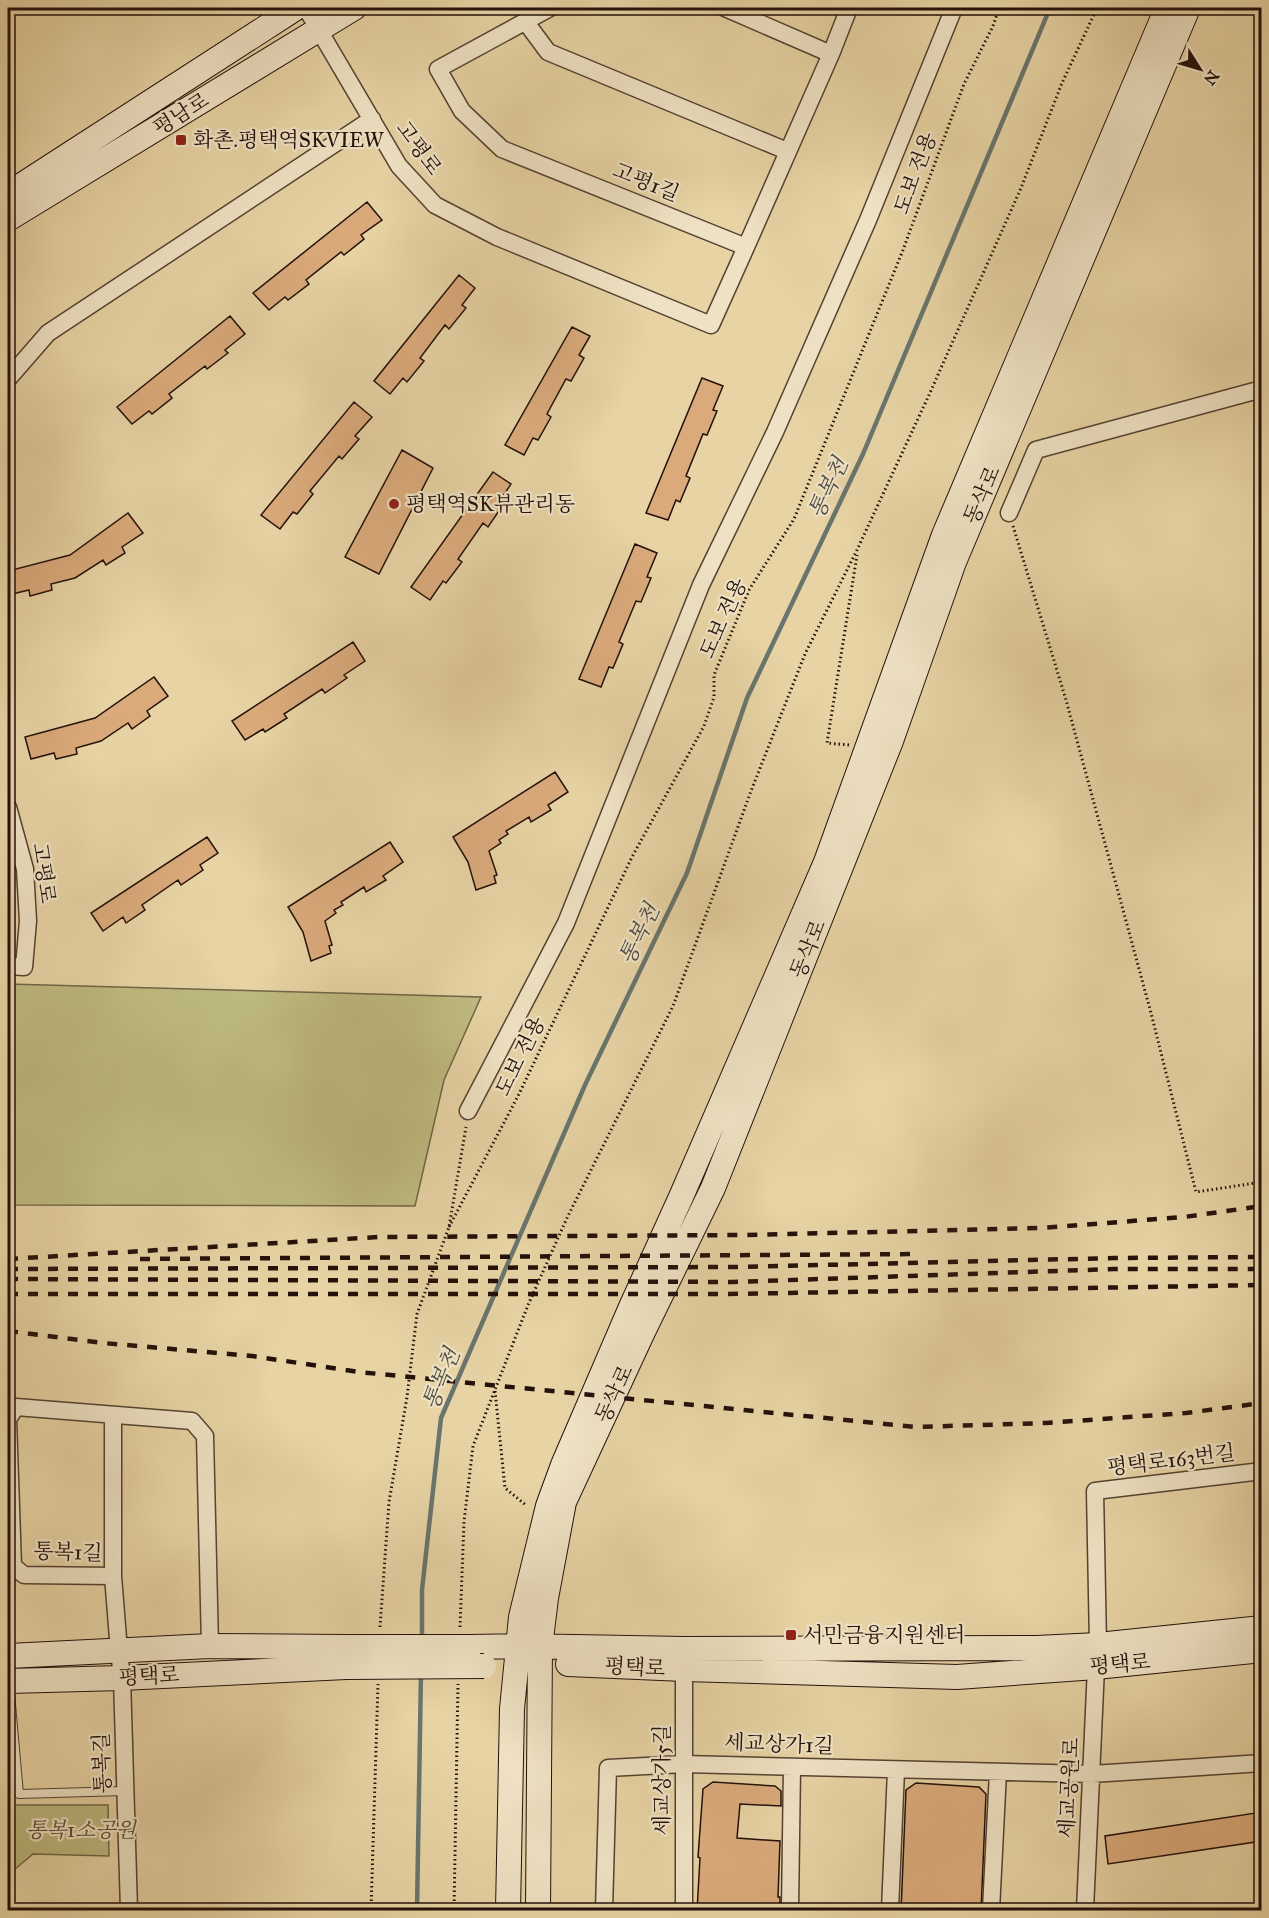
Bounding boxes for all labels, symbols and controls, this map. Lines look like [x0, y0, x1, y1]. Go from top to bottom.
north arrow [1170, 39, 1230, 99]
text: N [1200, 67, 1223, 89]
street label: 평남로 [148, 87, 214, 141]
street label: 고평로 [391, 116, 447, 180]
place label: 화촌.평택역SKVIEW [193, 127, 385, 153]
street label: 도보 전용 [888, 128, 942, 218]
marker: 화촌.평택역SKVIEW [174, 133, 188, 147]
street label: 고평1길 [609, 157, 683, 207]
water label: 통복천 [802, 452, 854, 523]
street label: 동삭로 [958, 462, 1006, 528]
place label: 평택역SK뷰관리동 [406, 491, 575, 517]
marker: 평택역SK뷰관리동 [387, 497, 401, 511]
street label: 도보 전용 [694, 574, 752, 662]
street label: 고평로 [27, 841, 61, 905]
water label: 통복천 [613, 898, 666, 969]
street label: 동삭로 [785, 916, 831, 982]
street label: 도보 전용 [490, 1012, 550, 1100]
water label: 통복천 [417, 1343, 466, 1414]
street label: 동삭로 [589, 1361, 639, 1427]
street label: 평택로163번길 [1105, 1439, 1237, 1481]
street label: 통복1길 [33, 1538, 103, 1566]
place label: 서민금융지원센터 [803, 1622, 965, 1648]
marker: 서민금융지원센터 [784, 1628, 798, 1642]
street label: 평택로 [1089, 1648, 1151, 1680]
street label: 평택로 [604, 1652, 666, 1682]
street label: 평택로 [118, 1661, 180, 1691]
street label: 세교상가5길 [649, 1724, 675, 1836]
street label: 세교상가1길 [724, 1729, 834, 1759]
street label: 통복길 [88, 1732, 116, 1794]
street label: 세교공원로 [1053, 1737, 1085, 1839]
park label: 통복1소공원 [26, 1817, 138, 1843]

